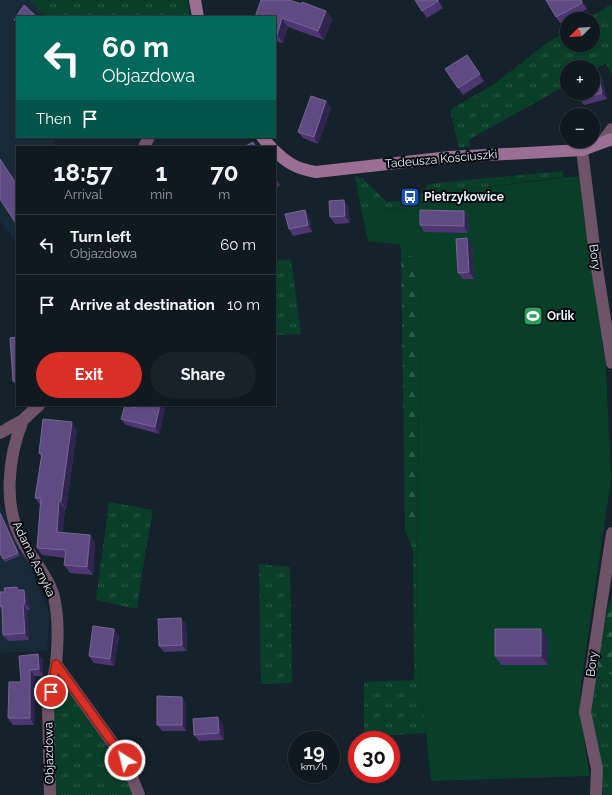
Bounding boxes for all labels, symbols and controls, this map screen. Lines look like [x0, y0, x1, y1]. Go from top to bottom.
north arrow [560, 12, 600, 52]
map controls [560, 12, 600, 148]
text: 60 m [102, 31, 169, 64]
icon: left [36, 32, 88, 84]
button: + [560, 60, 600, 100]
text: Objazdowa [102, 65, 195, 86]
icon: arrive [79, 108, 101, 130]
button: − [560, 108, 600, 148]
text: Then [36, 110, 71, 128]
street label: Tadeusza Kościuszki [384, 147, 498, 171]
text: 18:57 [54, 158, 113, 187]
text: 1 [155, 158, 167, 187]
text: 70 [210, 158, 238, 187]
bus stop icon: Pietrzykowice [399, 186, 421, 208]
text: Arrival [64, 187, 102, 202]
text: min [150, 187, 173, 202]
text: m [218, 187, 230, 202]
place label: Pietrzykowice [424, 190, 504, 204]
text: Turn left [70, 228, 131, 246]
icon: left [36, 234, 58, 256]
text: 60 m [220, 236, 256, 254]
street label: Bory [586, 243, 604, 271]
text: Objazdowa [70, 246, 137, 261]
icon: arrive [36, 294, 58, 316]
text: Arrive at destination [70, 296, 215, 314]
text: 10 m [227, 296, 260, 314]
sports icon: Orlik [522, 305, 544, 327]
place label: Orlik [547, 309, 575, 323]
button: Exit [36, 352, 142, 398]
button: Share [150, 352, 256, 398]
street label: Adama Asnyka [10, 519, 58, 599]
street label: Bory [583, 650, 601, 678]
pin [34, 675, 68, 709]
icon: arrive [40, 681, 62, 703]
street label: Objazdowa [41, 722, 57, 784]
speed limit sign: 30 [348, 731, 400, 783]
position arrow [104, 739, 146, 781]
text: 19 [303, 740, 325, 764]
text: km/h [301, 761, 327, 772]

